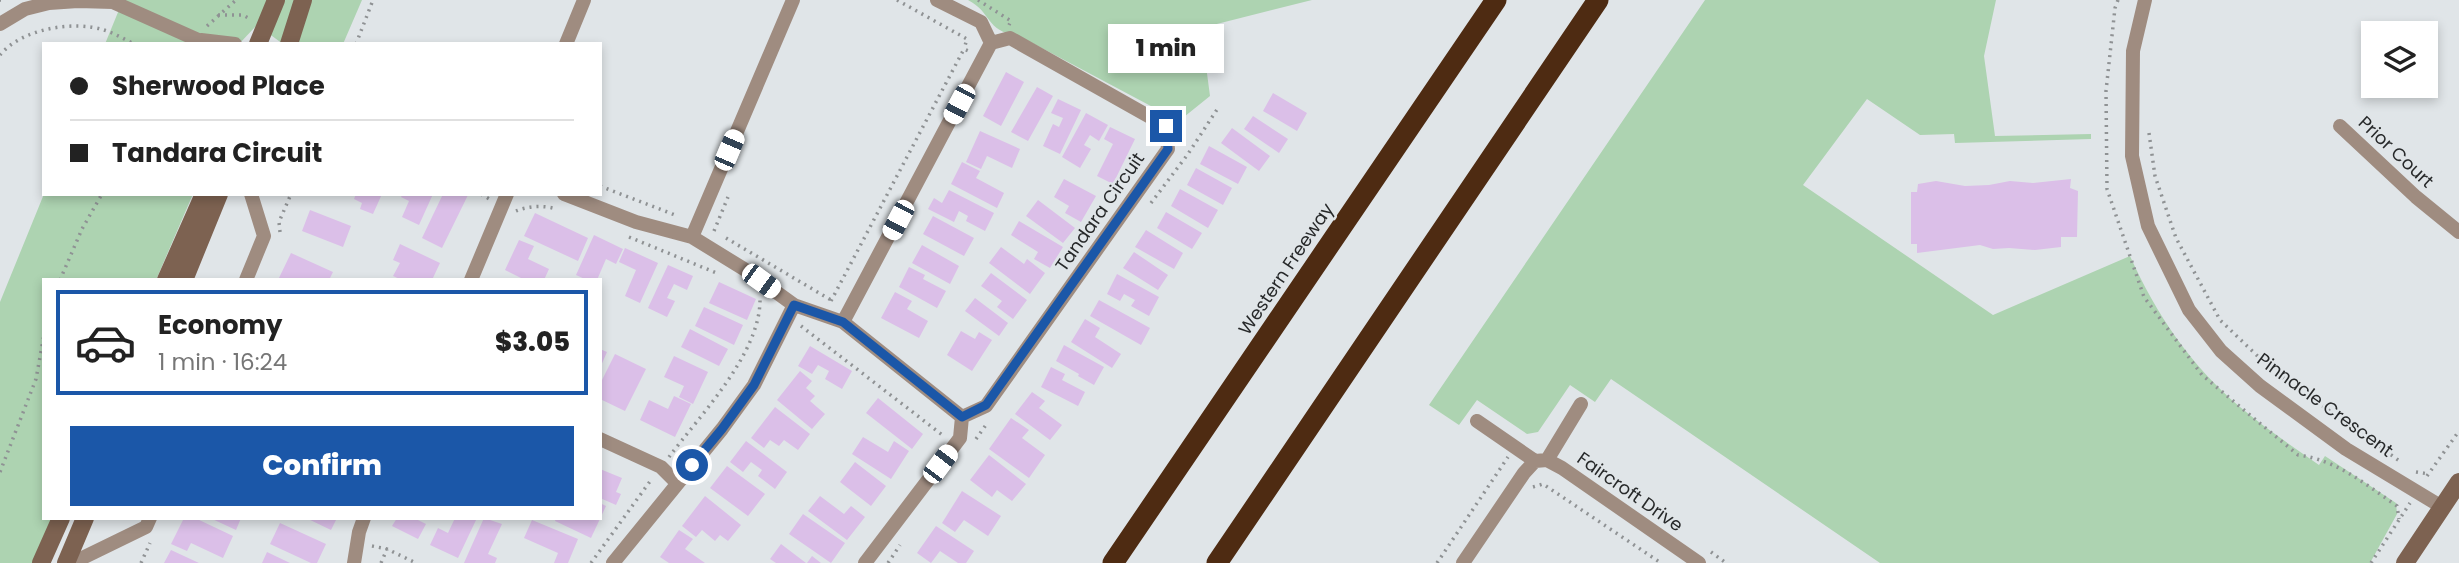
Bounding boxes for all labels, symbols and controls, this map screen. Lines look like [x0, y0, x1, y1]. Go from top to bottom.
map controls [2361, 21, 2438, 98]
button: layers [2361, 21, 2438, 98]
callout: 1 min [1108, 24, 1224, 74]
text: 1 min [1136, 32, 1196, 64]
text: Sherwood Place [112, 68, 325, 104]
car [940, 81, 979, 127]
route end [1150, 110, 1182, 142]
street label: Prior Court [2353, 110, 2440, 193]
car [712, 127, 747, 173]
text: Tandara Circuit [112, 135, 322, 171]
street label: Tandara Circuit [1049, 147, 1150, 276]
car [879, 197, 918, 243]
street label: Western Freeway [1232, 198, 1339, 340]
car [738, 260, 785, 302]
text: Economy [158, 307, 282, 343]
icon: car [74, 311, 137, 374]
text: $3.05 [495, 324, 570, 360]
text: 1 min · 16:24 [158, 346, 287, 378]
street label: Pinnacle Crescent [2252, 347, 2398, 463]
button: Confirm [70, 426, 574, 506]
car [919, 441, 962, 487]
street label: Faircroft Drive [1572, 446, 1688, 537]
route start [676, 449, 708, 481]

